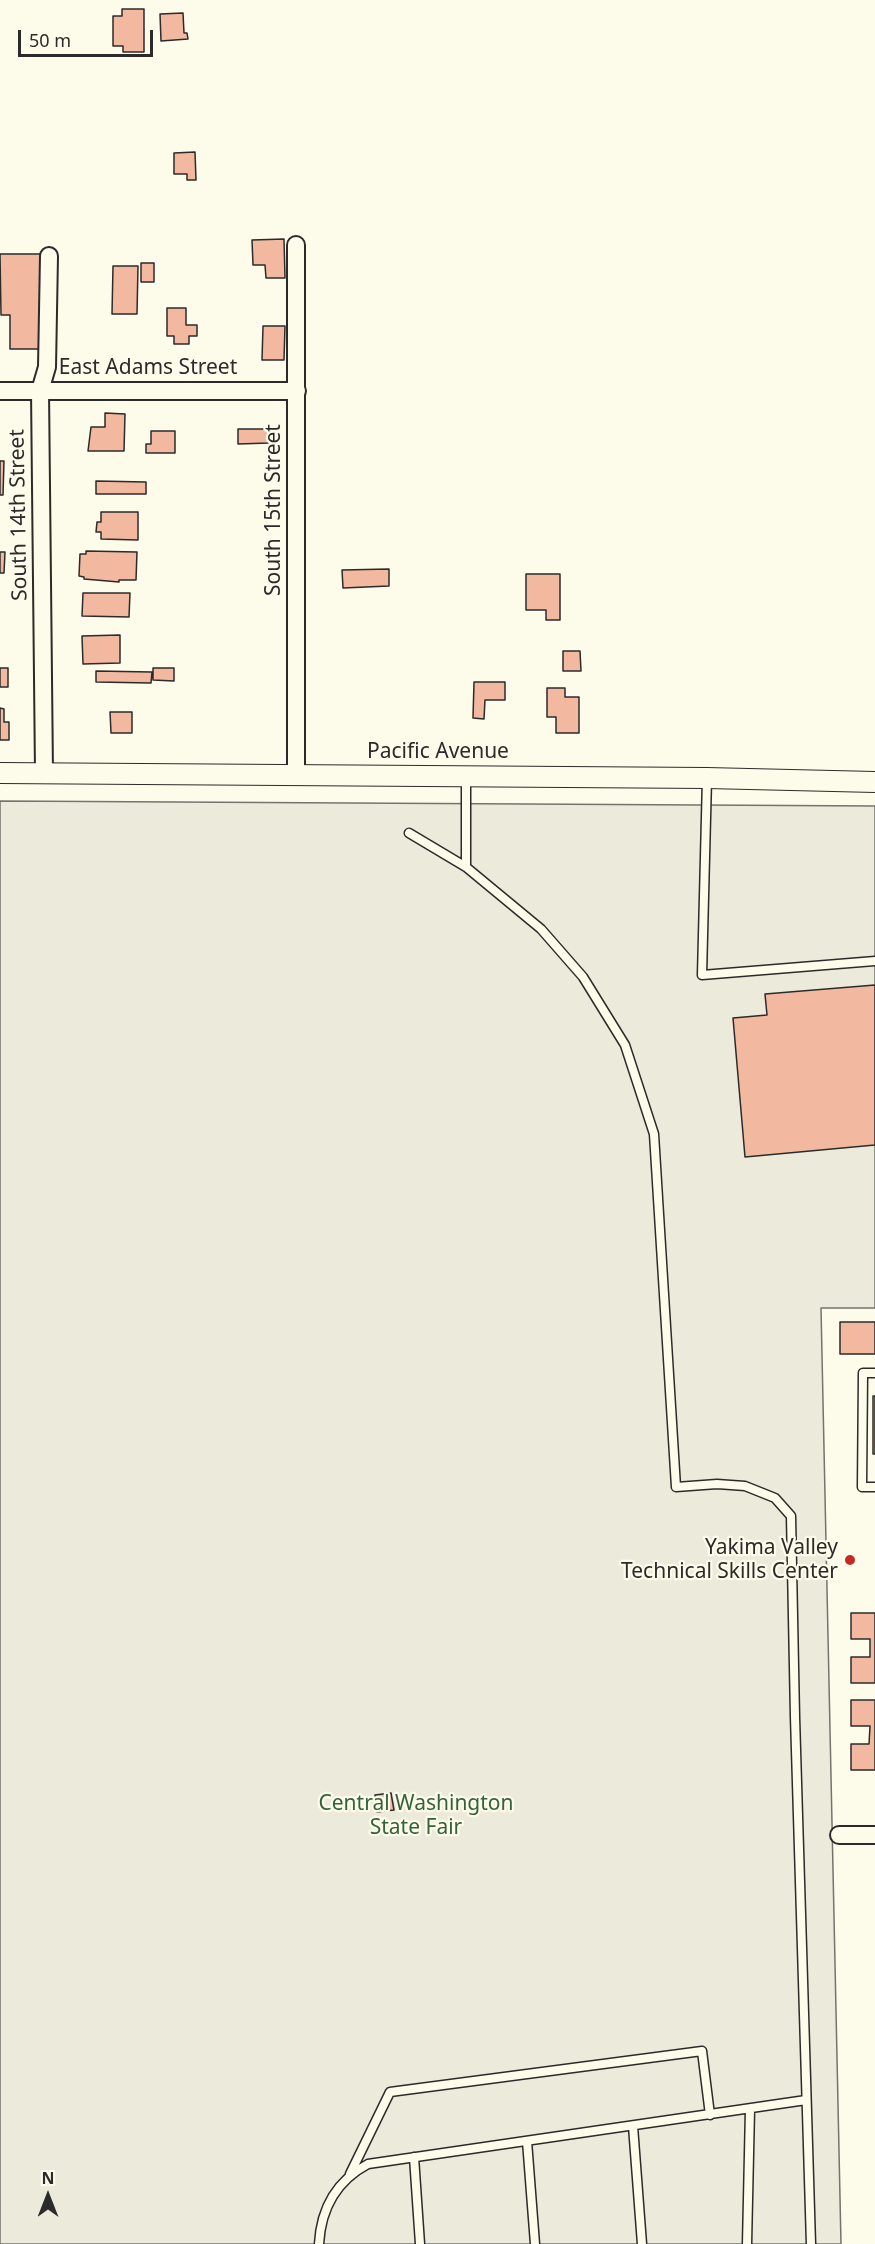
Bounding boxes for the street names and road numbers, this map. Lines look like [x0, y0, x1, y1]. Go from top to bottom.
street label: East Adams Street [59, 355, 237, 381]
street label: South 15th Street [261, 424, 287, 596]
street label: South 14th Street [5, 429, 33, 601]
street label: Pacific Avenue [367, 739, 509, 765]

